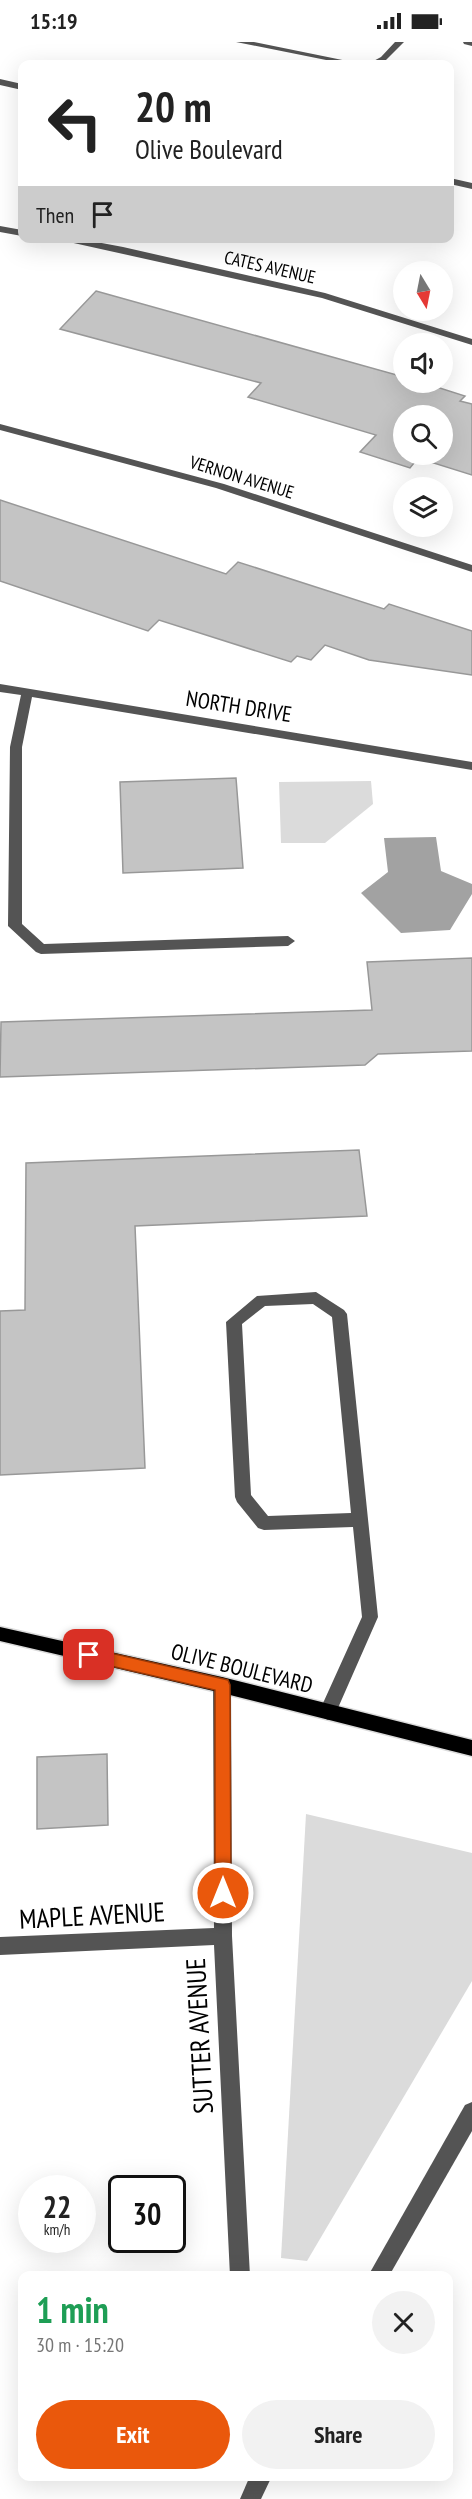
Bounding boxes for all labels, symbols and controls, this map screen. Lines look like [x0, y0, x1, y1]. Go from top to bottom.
text: 15:19 [30, 7, 78, 35]
text: 20 m [135, 79, 212, 134]
icon: left [36, 84, 114, 162]
text: Olive Boulevard [135, 132, 283, 166]
icon: arrive [86, 198, 119, 231]
text: Then [36, 201, 74, 229]
street label: CATES AVENUE [222, 245, 318, 289]
north arrow [393, 261, 453, 321]
map controls [393, 261, 453, 537]
button: sound [393, 333, 453, 393]
button: search [393, 405, 453, 465]
street label: VERNON AVENUE [186, 450, 297, 504]
button: layers [393, 477, 453, 537]
street label: NORTH DRIVE [184, 684, 294, 728]
pin [63, 1629, 114, 1680]
street label: OLIVE BOULEVARD [168, 1637, 316, 1699]
icon: arrive [72, 1638, 105, 1671]
position arrow [191, 1861, 255, 1925]
street label: MAPLE AVENUE [18, 1894, 166, 1936]
street label: SUTTER AVENUE [178, 1957, 220, 2115]
speed limit sign: 30 [108, 2175, 186, 2253]
text: 22 [43, 2187, 71, 2226]
text: km/h [44, 2220, 70, 2239]
text: 1 min [36, 2286, 109, 2333]
button: close [372, 2291, 435, 2354]
text: 30 m · 15:20 [36, 2332, 124, 2358]
button: Exit [36, 2400, 230, 2469]
button: Share [242, 2400, 435, 2469]

